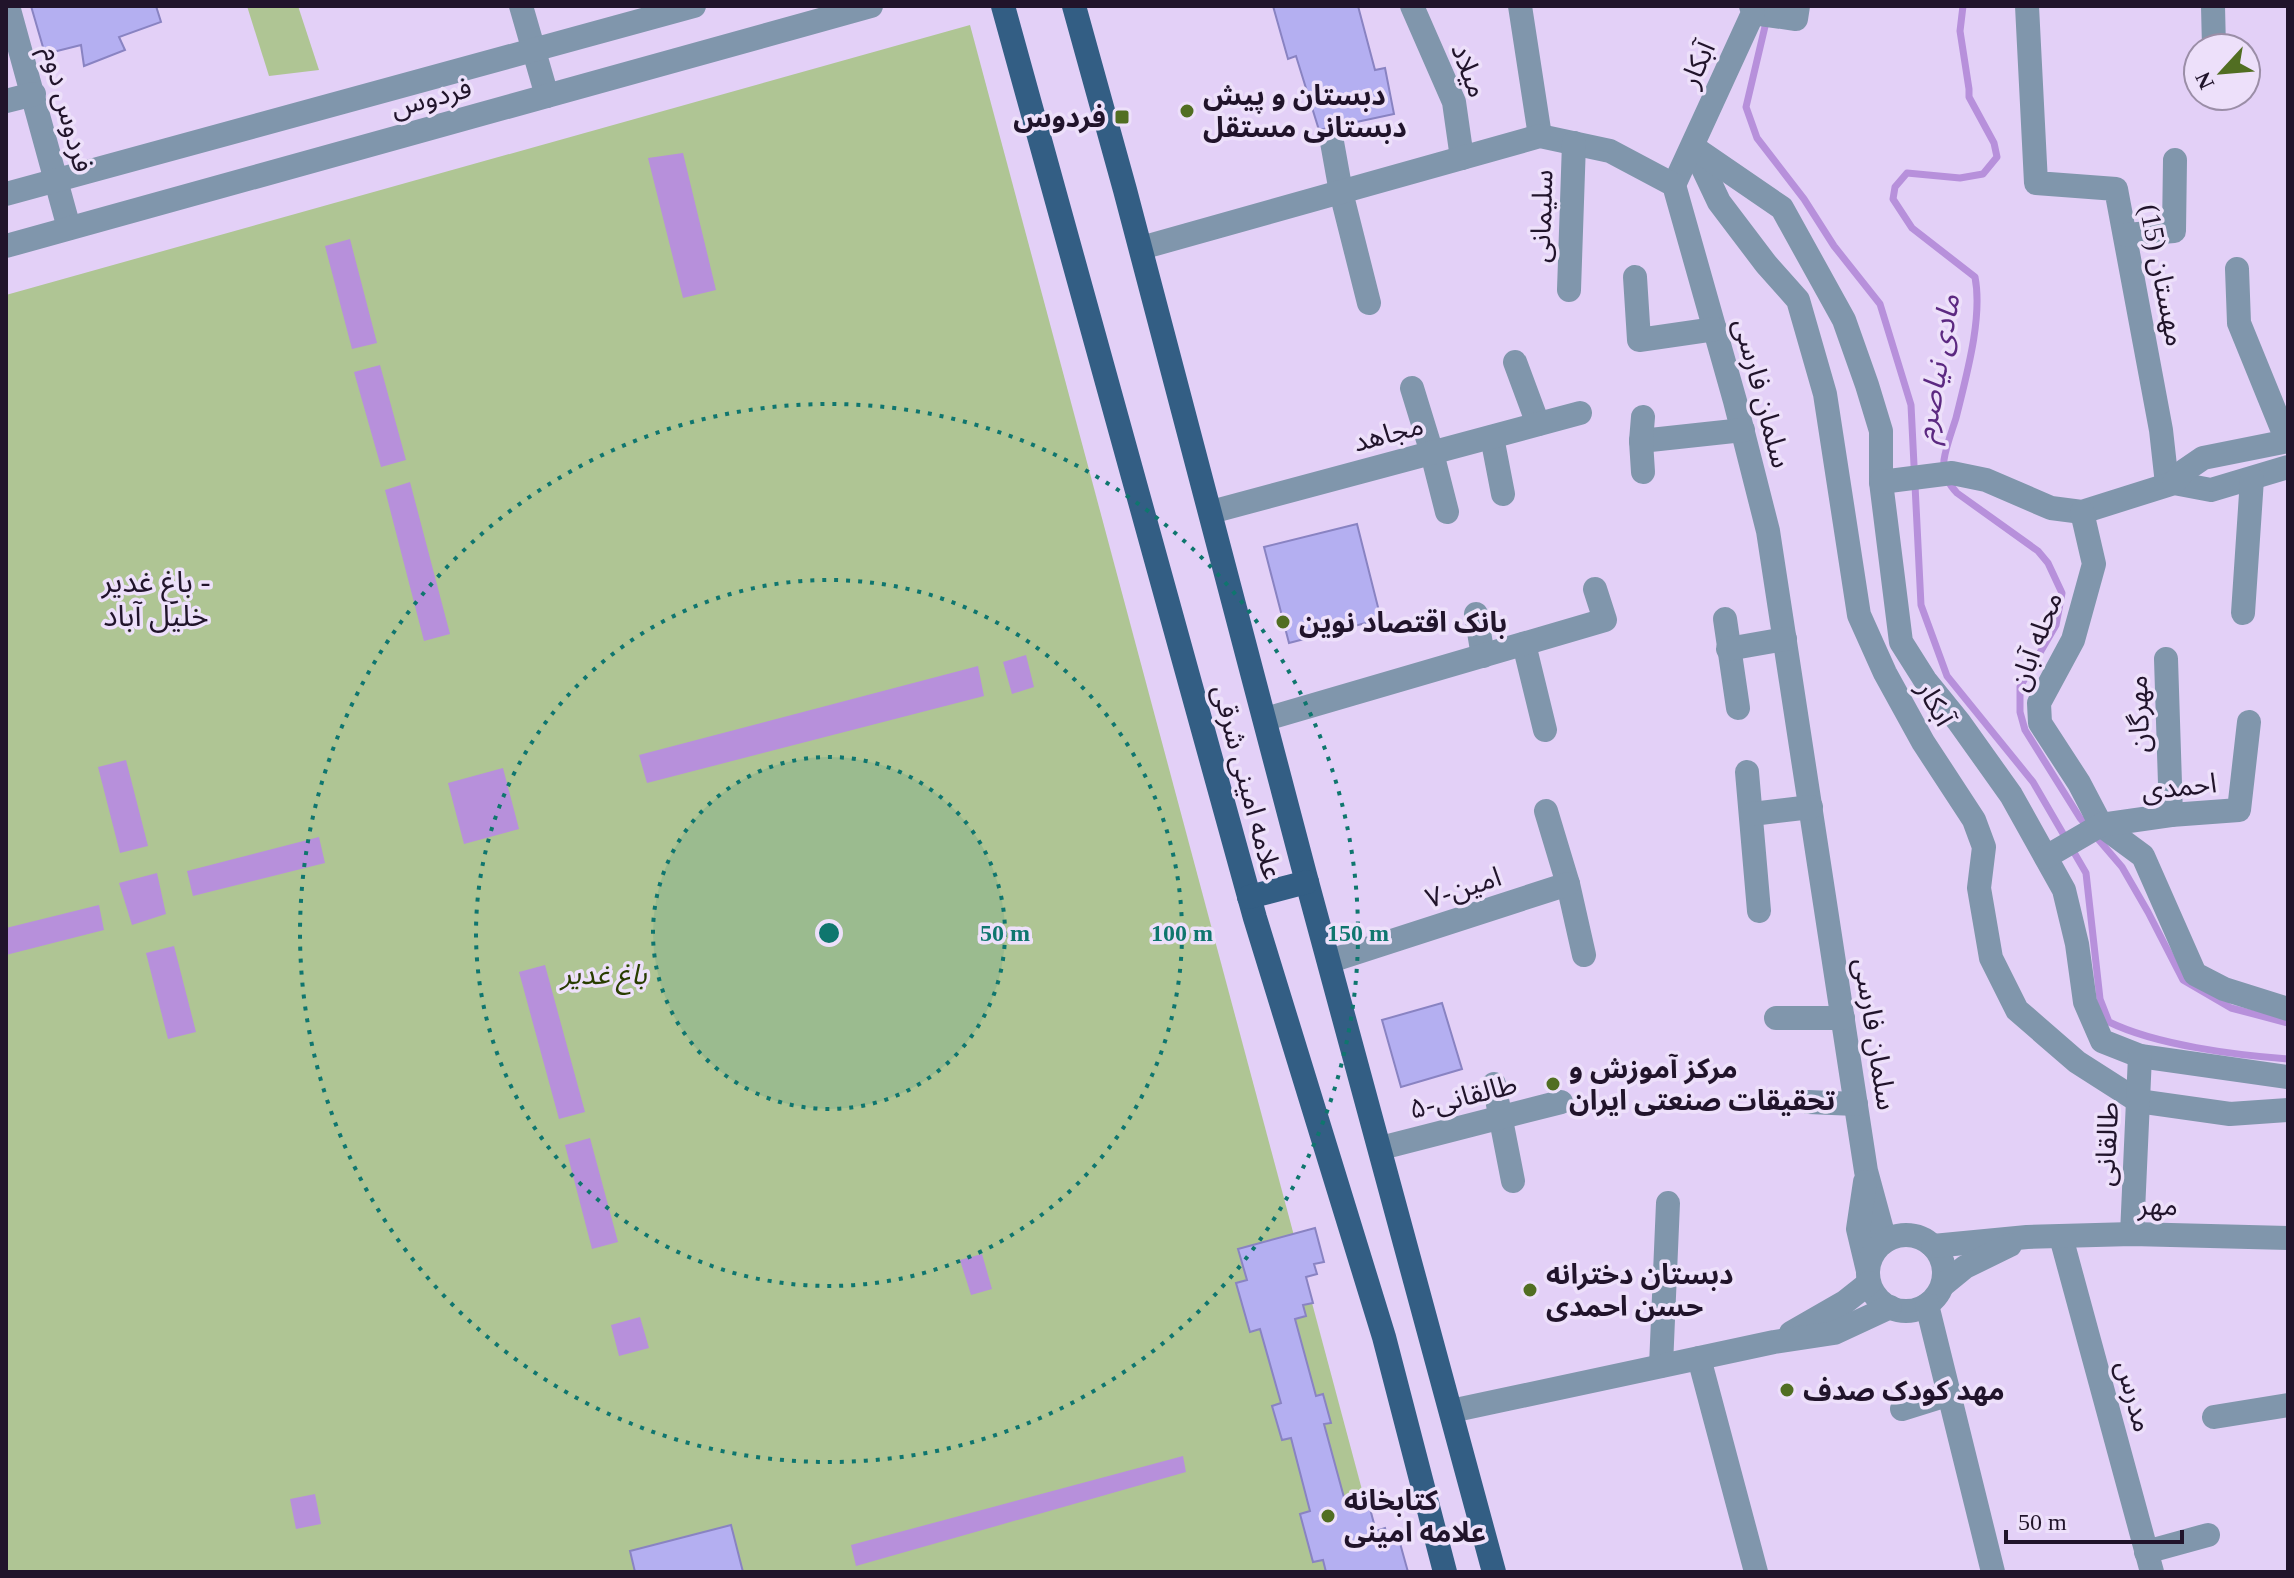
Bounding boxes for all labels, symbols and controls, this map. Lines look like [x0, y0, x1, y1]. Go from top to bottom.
north arrow [2182, 32, 2262, 112]
street label: آبکار [1673, 35, 1723, 93]
street label: میلاد [1445, 39, 1494, 102]
street label: فردوس دوم [31, 43, 99, 177]
text: N [2190, 68, 2219, 93]
street label: فردوس [387, 72, 475, 124]
place label: دبستان و پیش دبستانی مستقل [1203, 80, 1407, 144]
place label: فردوس [1013, 102, 1106, 134]
marker: دبستان و پیش دبستانی مستقل [1178, 102, 1196, 120]
marker: فردوس [1113, 108, 1131, 126]
street label: سلیمانی [1524, 169, 1560, 263]
street label: مهستان (15) [2134, 201, 2191, 349]
water label: مادی نیاصرم [1907, 291, 1972, 446]
street label: سلمان فارسی [1727, 315, 1797, 472]
street label: مجاهد [1350, 409, 1427, 458]
district label: باغ غدیر - خلیل آباد [101, 565, 210, 633]
street label: محله آبان [2003, 588, 2068, 695]
place label: بانک اقتصاد نوین [1299, 607, 1507, 639]
marker: بانک اقتصاد نوین [1274, 613, 1292, 631]
street label: آبکار [1909, 674, 1961, 733]
street label: مهرگان [2122, 675, 2156, 753]
street label: علامه امینی شرقی [1206, 681, 1288, 883]
street label: احمدی [2140, 767, 2218, 806]
street label: ۷-امین [1421, 861, 1505, 915]
centre of rings [815, 919, 843, 947]
text: 50 m [980, 920, 1030, 946]
text: 100 m [1151, 920, 1213, 946]
text: 150 m [1327, 920, 1389, 946]
street label: سلمان فارسی [1847, 956, 1903, 1112]
park label: باغ غدیر [559, 959, 647, 996]
place label: مرکز آموزش و تحقیقات صنعتی ایران [1569, 1053, 1835, 1117]
street label: ۵-طالقانی [1406, 1068, 1520, 1126]
marker: مرکز آموزش و تحقیقات صنعتی ایران [1544, 1075, 1562, 1093]
street label: طالقانی [2089, 1101, 2125, 1187]
street label: مهر [2137, 1190, 2178, 1222]
place label: دبستان دخترانه حسن احمدی [1546, 1259, 1734, 1322]
marker: دبستان دخترانه حسن احمدی [1521, 1281, 1539, 1299]
street label: مدرس [2109, 1357, 2159, 1436]
place label: مهد کودک صدف [1803, 1375, 2005, 1406]
marker: مهد کودک صدف [1778, 1381, 1796, 1399]
place label: کتابخانه علامه امینی [1344, 1485, 1486, 1548]
scale bar [2006, 1494, 2182, 1544]
marker: کتابخانه علامه امینی [1319, 1507, 1337, 1525]
text: 50 m [2018, 1509, 2067, 1535]

